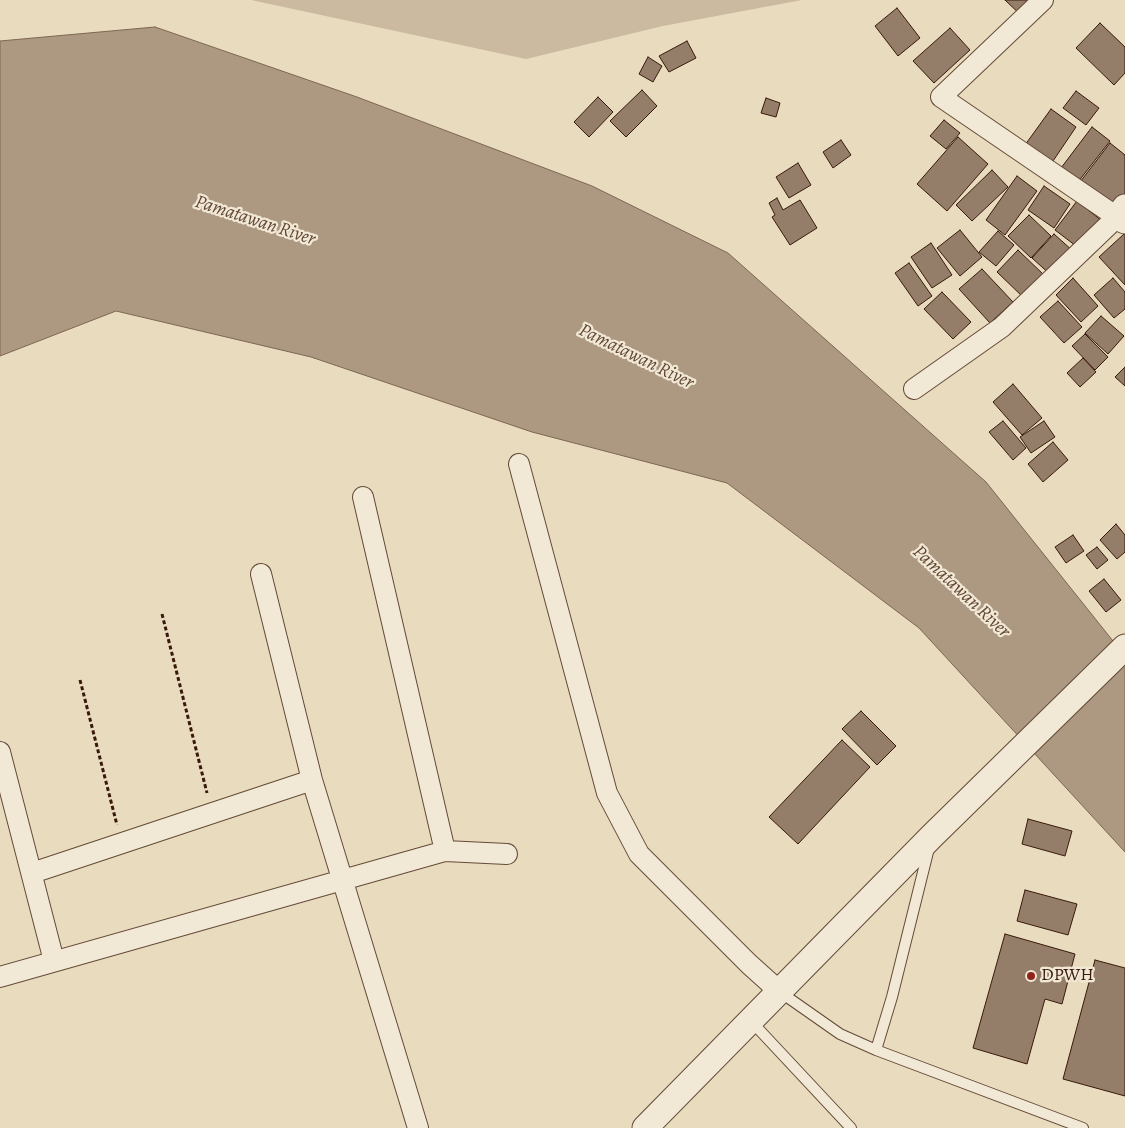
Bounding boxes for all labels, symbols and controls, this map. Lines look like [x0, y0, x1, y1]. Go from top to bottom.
water label: Pamatawan River [192, 191, 318, 251]
water label: Pamatawan River [575, 319, 697, 395]
water label: Pamatawan River [908, 541, 1014, 643]
place label: DPWH [1041, 965, 1094, 987]
marker: DPWH [1025, 970, 1037, 982]

